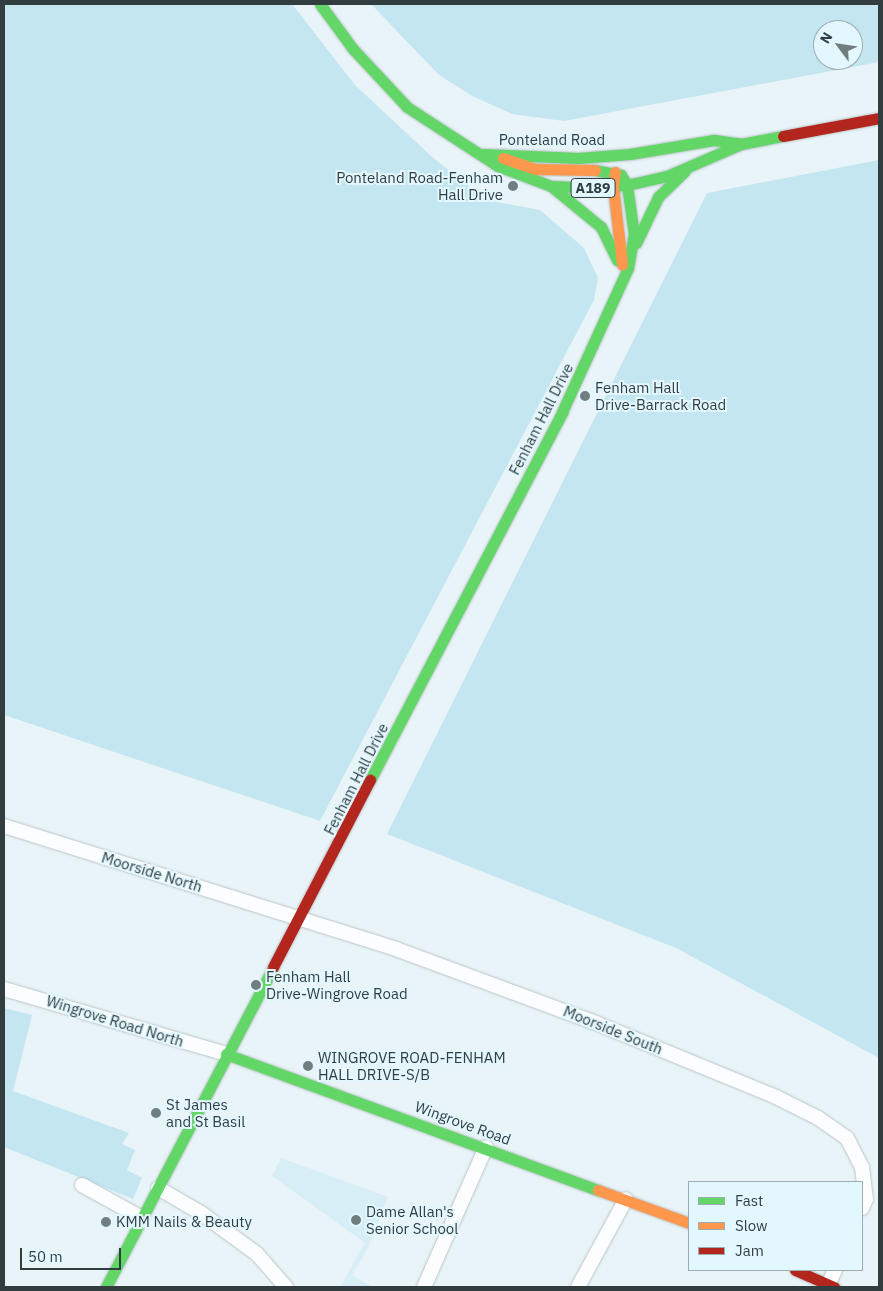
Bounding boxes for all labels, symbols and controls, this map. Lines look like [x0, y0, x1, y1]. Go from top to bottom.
north arrow [813, 20, 863, 70]
text: N [816, 29, 836, 47]
street label: Ponteland Road [499, 131, 605, 149]
place label: Ponteland Road-Fenham Hall Drive [336, 168, 503, 203]
road number: A189 [570, 177, 616, 200]
marker: Ponteland Road-Fenham Hall Drive [507, 180, 519, 192]
street label: Fenham Hall Drive [505, 360, 577, 478]
place label: Fenham Hall Drive-Barrack Road [595, 378, 726, 413]
marker: Fenham Hall Drive-Barrack Road [579, 390, 591, 402]
street label: Fenham Hall Drive [320, 720, 392, 838]
street label: Moorside North [99, 848, 205, 896]
place label: Fenham Hall Drive-Wingrove Road [266, 967, 408, 1002]
marker: Fenham Hall Drive-Wingrove Road [250, 979, 262, 991]
street label: Wingrove Road North [44, 992, 186, 1050]
street label: Moorside South [561, 1002, 665, 1058]
place label: WINGROVE ROAD-FENHAM HALL DRIVE-S/B [318, 1048, 506, 1083]
marker: WINGROVE ROAD-FENHAM HALL DRIVE-S/B [302, 1060, 314, 1072]
place label: St James and St Basil [166, 1095, 245, 1130]
street label: Wingrove Road [413, 1097, 513, 1149]
marker: St James and St Basil [150, 1107, 162, 1119]
legend [688, 1181, 863, 1271]
text: Fast [735, 1191, 763, 1210]
place label: Dame Allan's Senior School [366, 1202, 458, 1237]
place label: KMM Nails & Beauty [116, 1213, 252, 1231]
marker: Dame Allan's Senior School [350, 1214, 362, 1226]
marker: KMM Nails & Beauty [100, 1216, 112, 1228]
text: Slow [735, 1216, 768, 1235]
scale bar [22, 1238, 124, 1270]
text: Jam [735, 1241, 764, 1260]
text: 50 m [28, 1247, 63, 1266]

